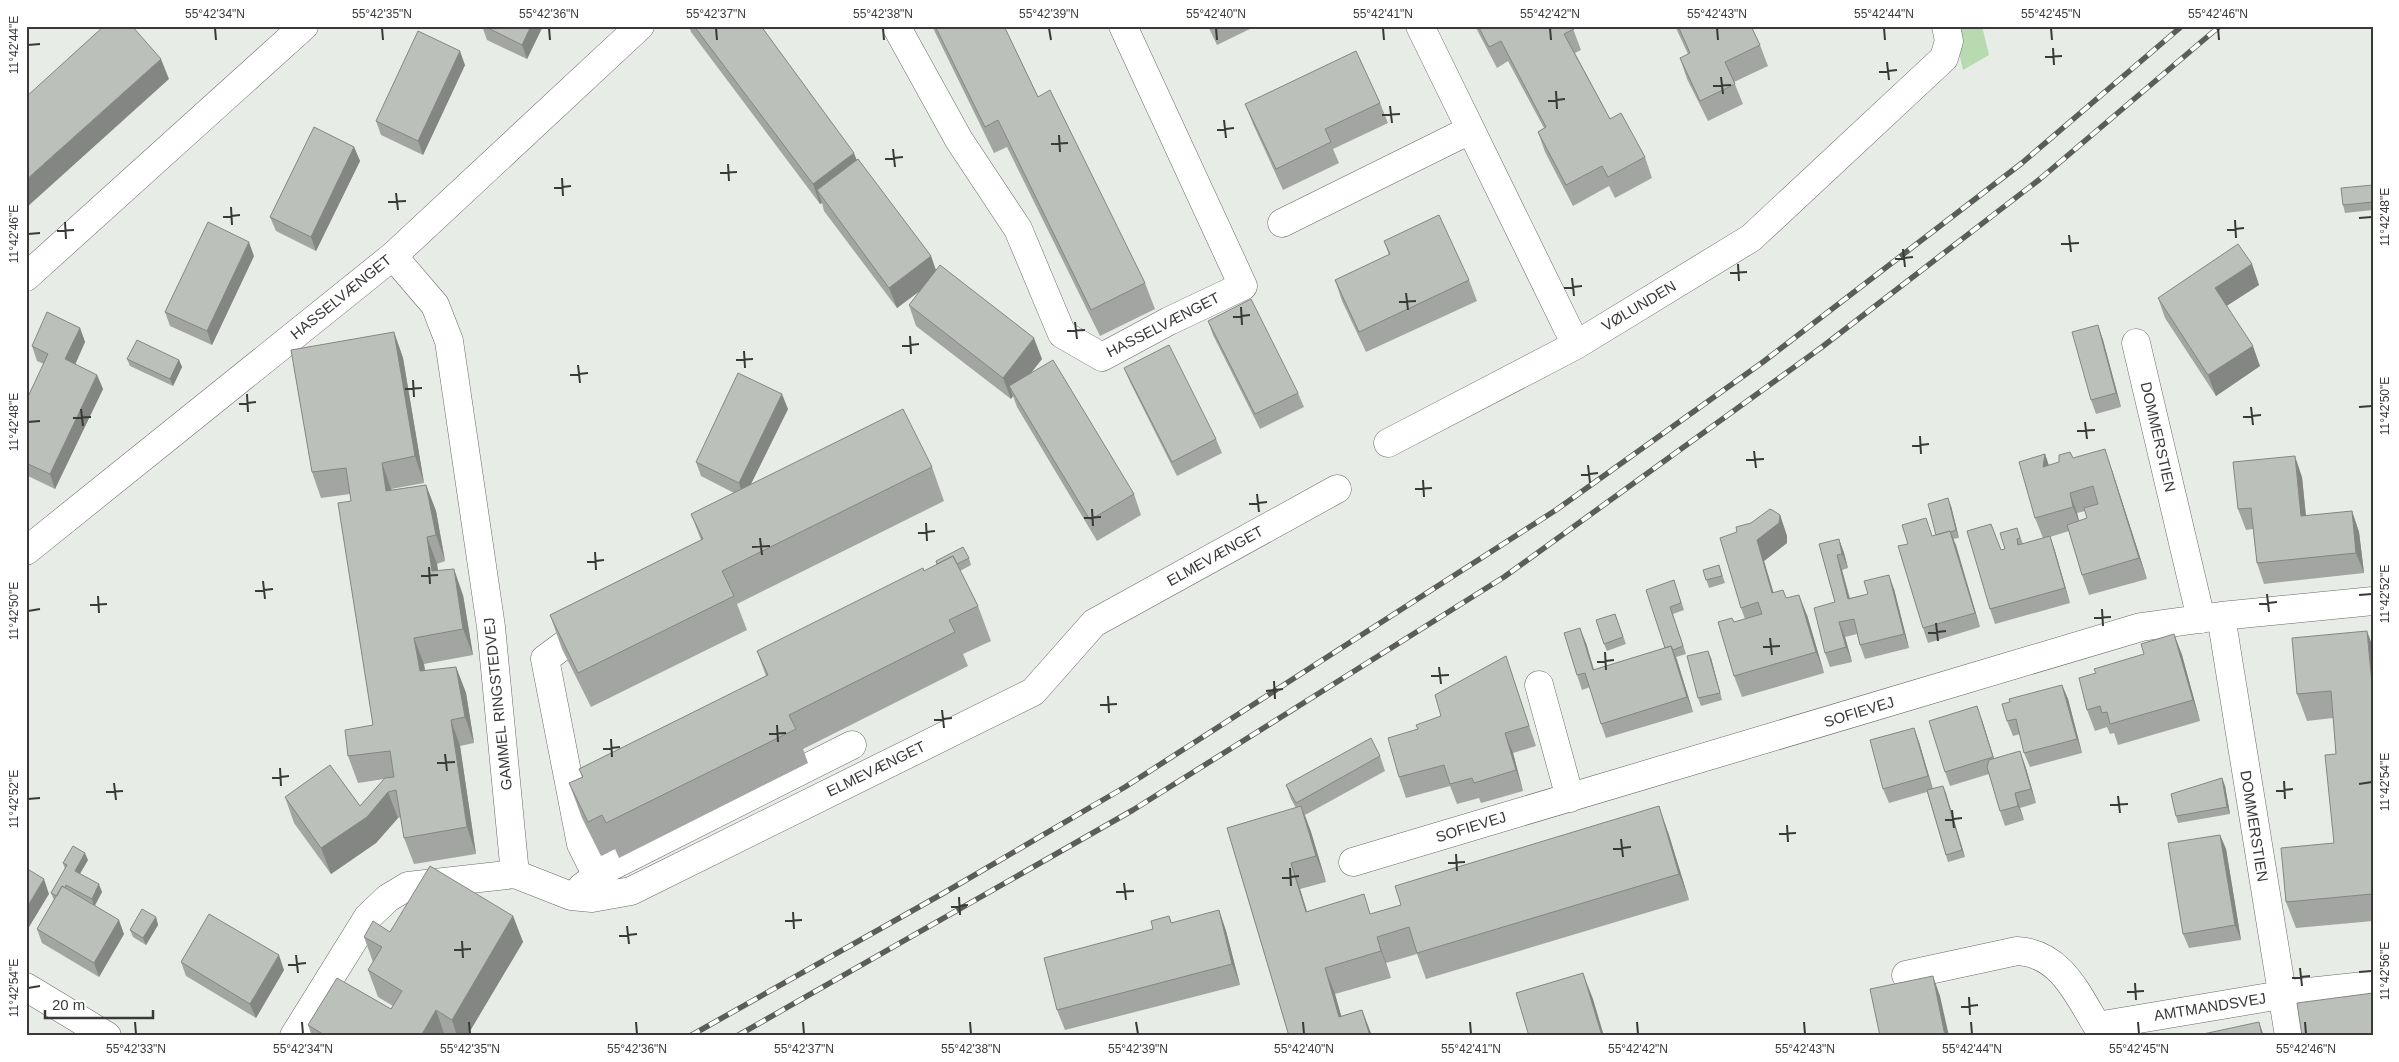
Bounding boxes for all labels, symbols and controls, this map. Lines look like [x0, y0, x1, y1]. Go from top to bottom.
text: 55°42'34"N [185, 7, 245, 21]
text: 55°42'35"N [352, 7, 412, 21]
text: 55°42'36"N [519, 7, 579, 21]
text: 55°42'37"N [686, 7, 746, 21]
text: 55°42'38"N [853, 7, 913, 21]
text: 55°42'39"N [1019, 7, 1079, 21]
text: 55°42'40"N [1186, 7, 1246, 21]
text: 55°42'41"N [1353, 7, 1413, 21]
text: 55°42'42"N [1520, 7, 1580, 21]
text: 55°42'43"N [1687, 7, 1747, 21]
text: 55°42'44"N [1854, 7, 1914, 21]
text: 55°42'45"N [2021, 7, 2081, 21]
text: 55°42'46"N [2188, 7, 2248, 21]
text: 11°42'44"E [7, 16, 21, 74]
text: 11°42'48"E [2378, 188, 2392, 246]
text: 11°42'46"E [7, 205, 21, 263]
street label: HASSELVÆNGET [287, 251, 395, 342]
street label: VØLUNDEN [1599, 277, 1679, 334]
street label: HASSELVÆNGET [1103, 289, 1222, 360]
text: 11°42'50"E [2378, 377, 2392, 435]
street label: DOMMERSTIEN [2138, 380, 2179, 494]
text: 11°42'48"E [7, 393, 21, 451]
street label: ELMEVÆNGET [1164, 522, 1266, 589]
text: 11°42'52"E [2378, 565, 2392, 623]
text: 11°42'50"E [7, 582, 21, 640]
street label: GAMMEL RINGSTEDVEJ [480, 617, 515, 791]
street label: SOFIEVEJ [1822, 693, 1896, 730]
street label: ELMEVÆNGET [824, 737, 928, 800]
text: 11°42'54"E [2378, 753, 2392, 811]
street label: DOMMERSTIEN [2237, 769, 2272, 883]
text: 11°42'52"E [7, 770, 21, 828]
street label: SOFIEVEJ [1434, 808, 1508, 845]
text: 11°42'56"E [2378, 942, 2392, 1000]
text: 11°42'54"E [7, 959, 21, 1017]
scale bar [45, 987, 152, 1019]
street label: AMTMANDSVEJ [2153, 989, 2267, 1024]
text: 20 m [52, 996, 85, 1013]
text: 55°42'33"N [106, 1042, 166, 1056]
text: 55°42'34"N [273, 1042, 333, 1056]
text: 55°42'35"N [440, 1042, 500, 1056]
text: 55°42'36"N [607, 1042, 667, 1056]
text: 55°42'37"N [774, 1042, 834, 1056]
text: 55°42'38"N [941, 1042, 1001, 1056]
text: 55°42'39"N [1108, 1042, 1168, 1056]
text: 55°42'40"N [1274, 1042, 1334, 1056]
text: 55°42'41"N [1441, 1042, 1501, 1056]
text: 55°42'42"N [1608, 1042, 1668, 1056]
text: 55°42'43"N [1775, 1042, 1835, 1056]
text: 55°42'44"N [1942, 1042, 2002, 1056]
text: 55°42'45"N [2109, 1042, 2169, 1056]
text: 55°42'46"N [2276, 1042, 2336, 1056]

